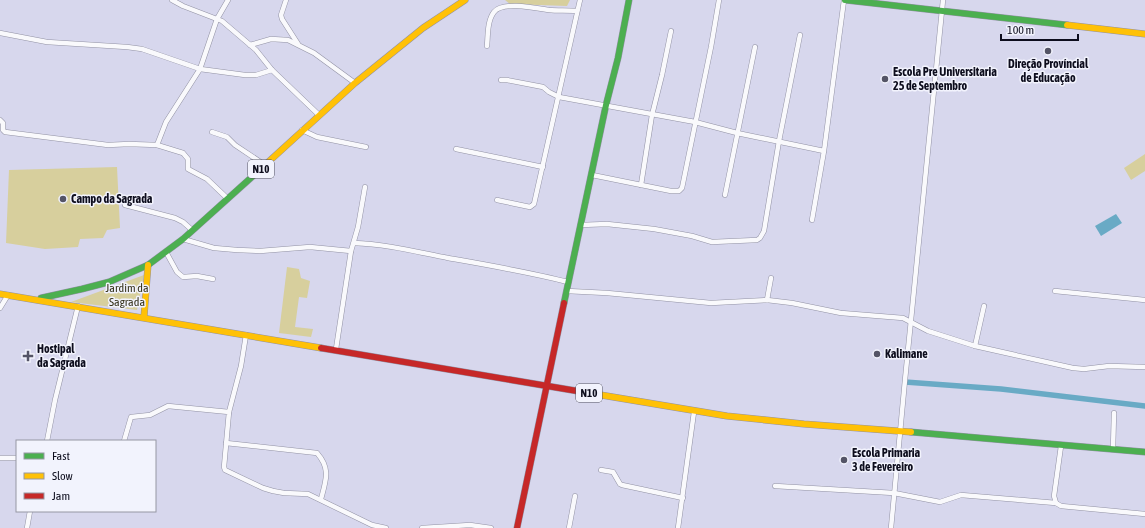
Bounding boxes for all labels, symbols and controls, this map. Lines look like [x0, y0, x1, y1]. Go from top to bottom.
scale bar [1001, 16, 1078, 42]
text: 100 m [1007, 23, 1034, 37]
marker: Direção Províncial de Educação [1043, 46, 1053, 56]
place label: Direção Províncial de Educação [1008, 57, 1089, 85]
place label: Escola Pre Universitaria 25 de Septembro [893, 65, 997, 93]
marker: Escola Pre Universitaria 25 de Septembro [880, 74, 890, 84]
road number: N10 [248, 160, 274, 178]
place label: Campo da Sagrada [71, 192, 153, 206]
marker: Campo da Sagrada [58, 194, 68, 204]
park label: Jardim da Sagrada [106, 281, 148, 309]
place label: Hostipal da Sagrada [37, 342, 86, 370]
place label: Kalimane [885, 347, 928, 361]
marker: Kalimane [872, 349, 882, 359]
marker: Hostipal da Sagrada [22, 350, 34, 362]
road number: N10 [576, 384, 602, 402]
legend [16, 440, 156, 512]
place label: Escola Primaria 3 de Fevereiro [852, 446, 921, 474]
text: Fast [52, 449, 70, 463]
marker: Escola Primaria 3 de Fevereiro [839, 455, 849, 465]
text: Slow [52, 469, 73, 483]
text: Jam [52, 489, 70, 503]

